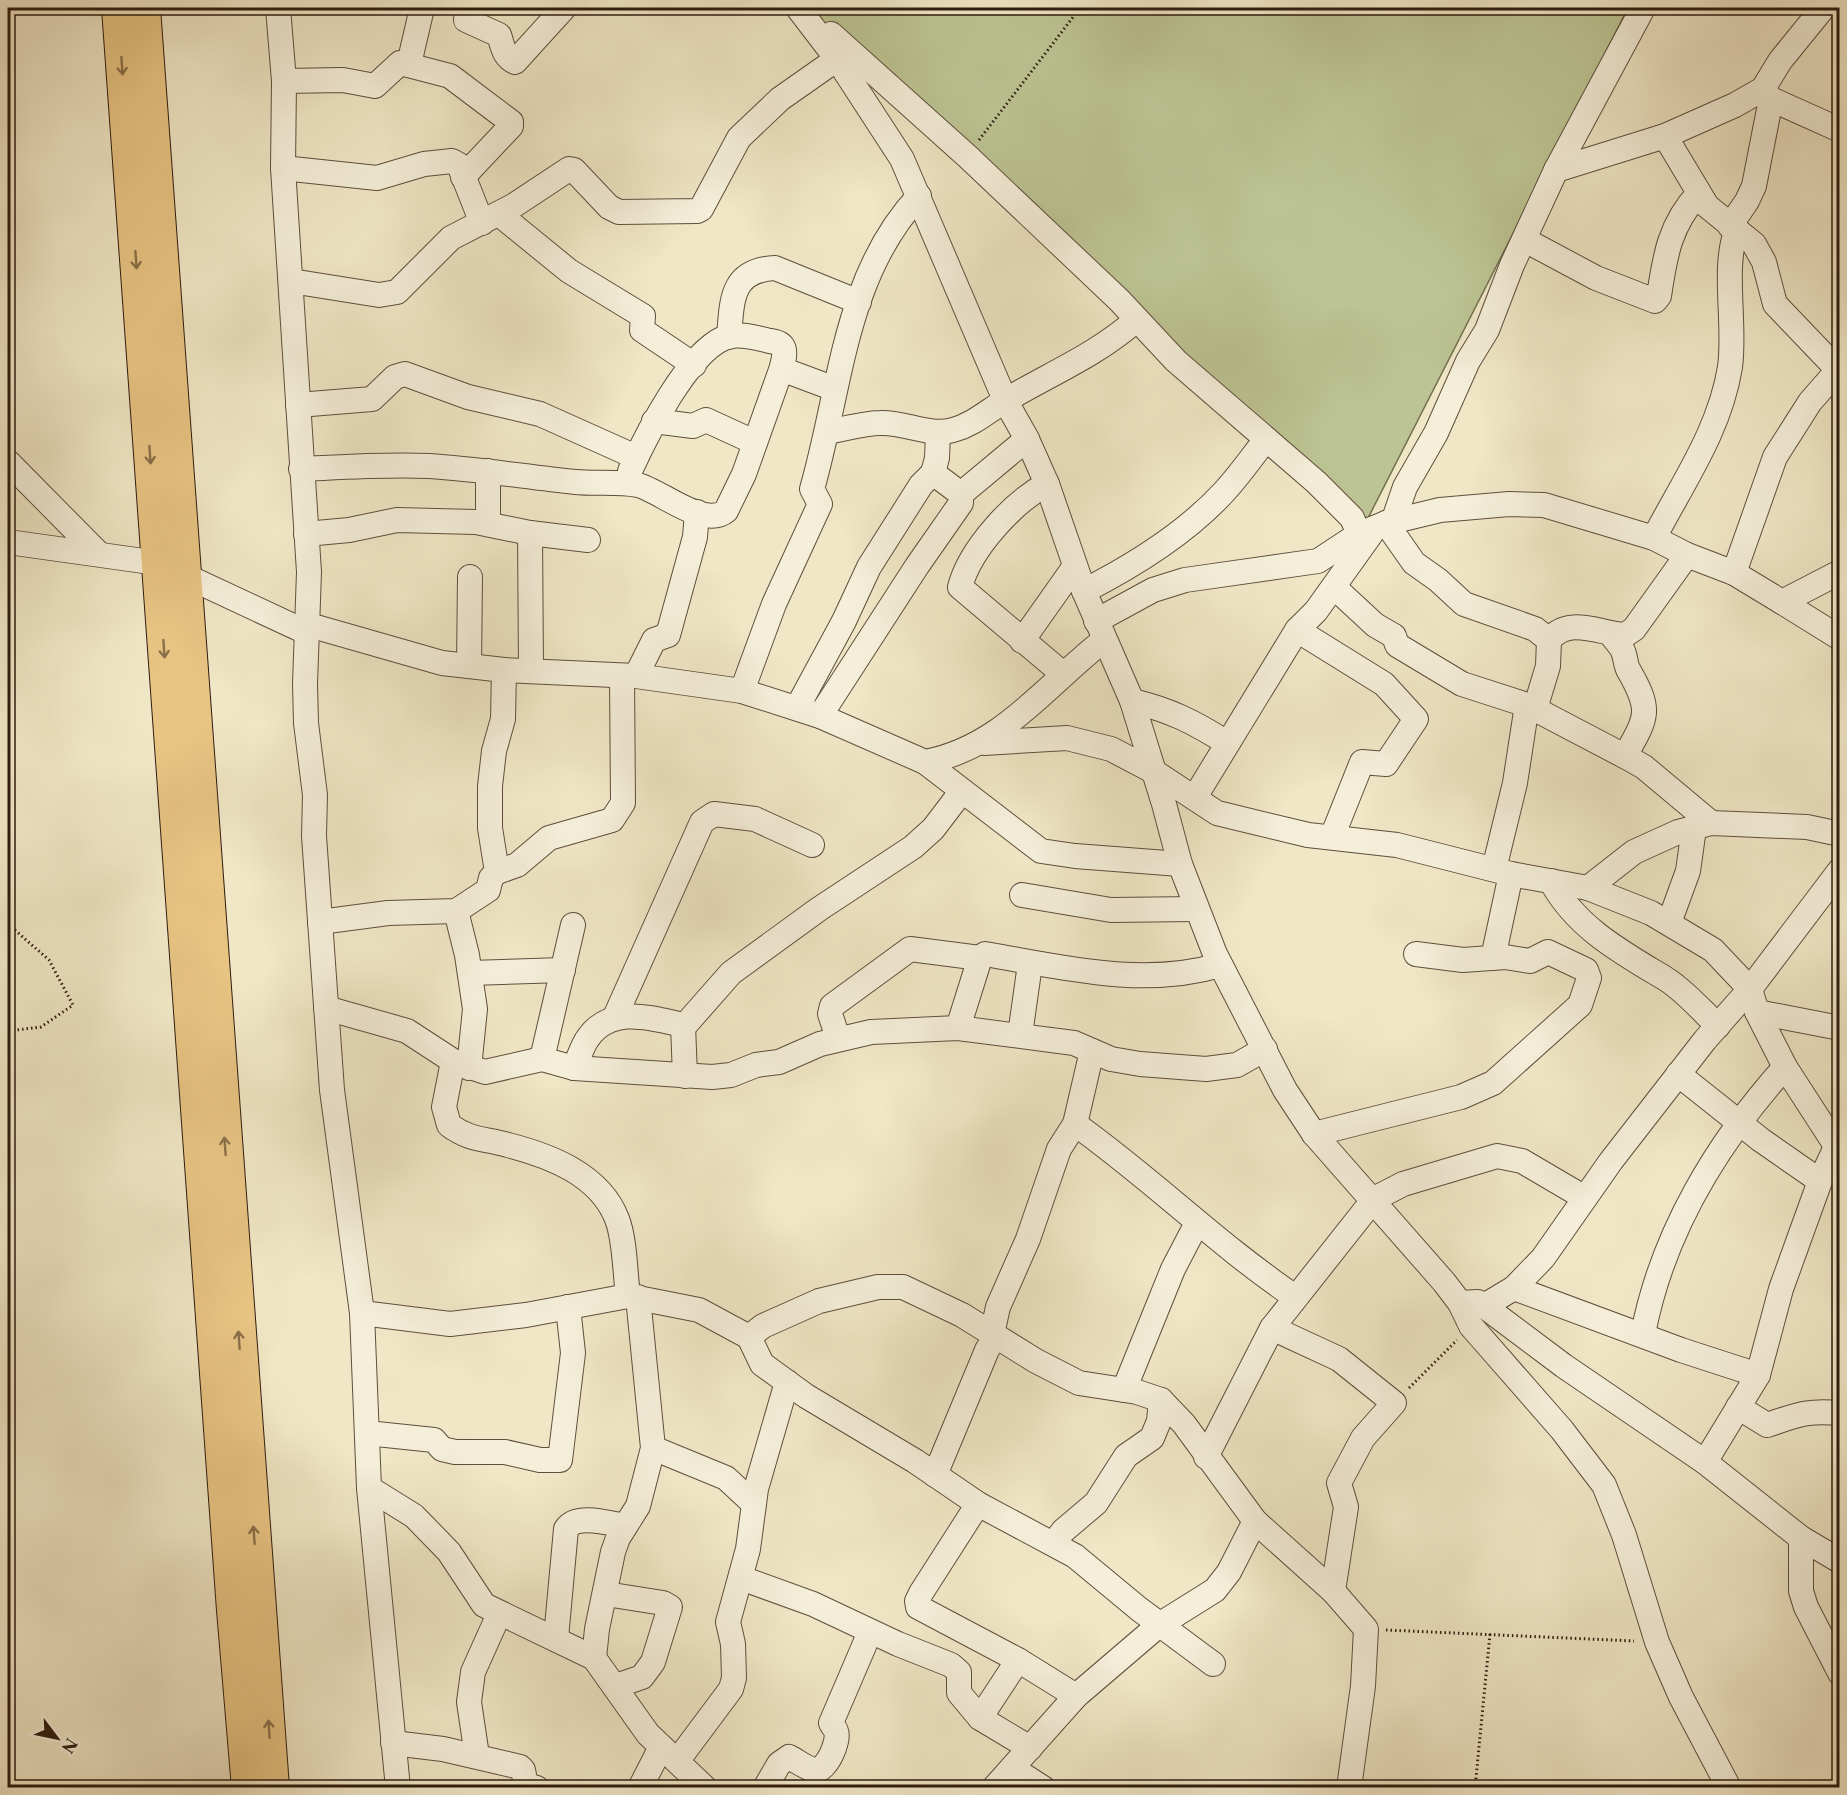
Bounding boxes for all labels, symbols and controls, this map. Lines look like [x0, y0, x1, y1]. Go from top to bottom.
one-way arrow [117, 55, 128, 75]
one-way arrow [131, 250, 142, 270]
one-way arrow [145, 444, 156, 464]
one-way arrow [159, 639, 170, 659]
one-way arrow [219, 1136, 230, 1156]
one-way arrow [234, 1331, 245, 1351]
one-way arrow [248, 1525, 259, 1545]
north arrow [27, 1708, 87, 1768]
one-way arrow [263, 1720, 274, 1740]
text: N [58, 1735, 82, 1757]

